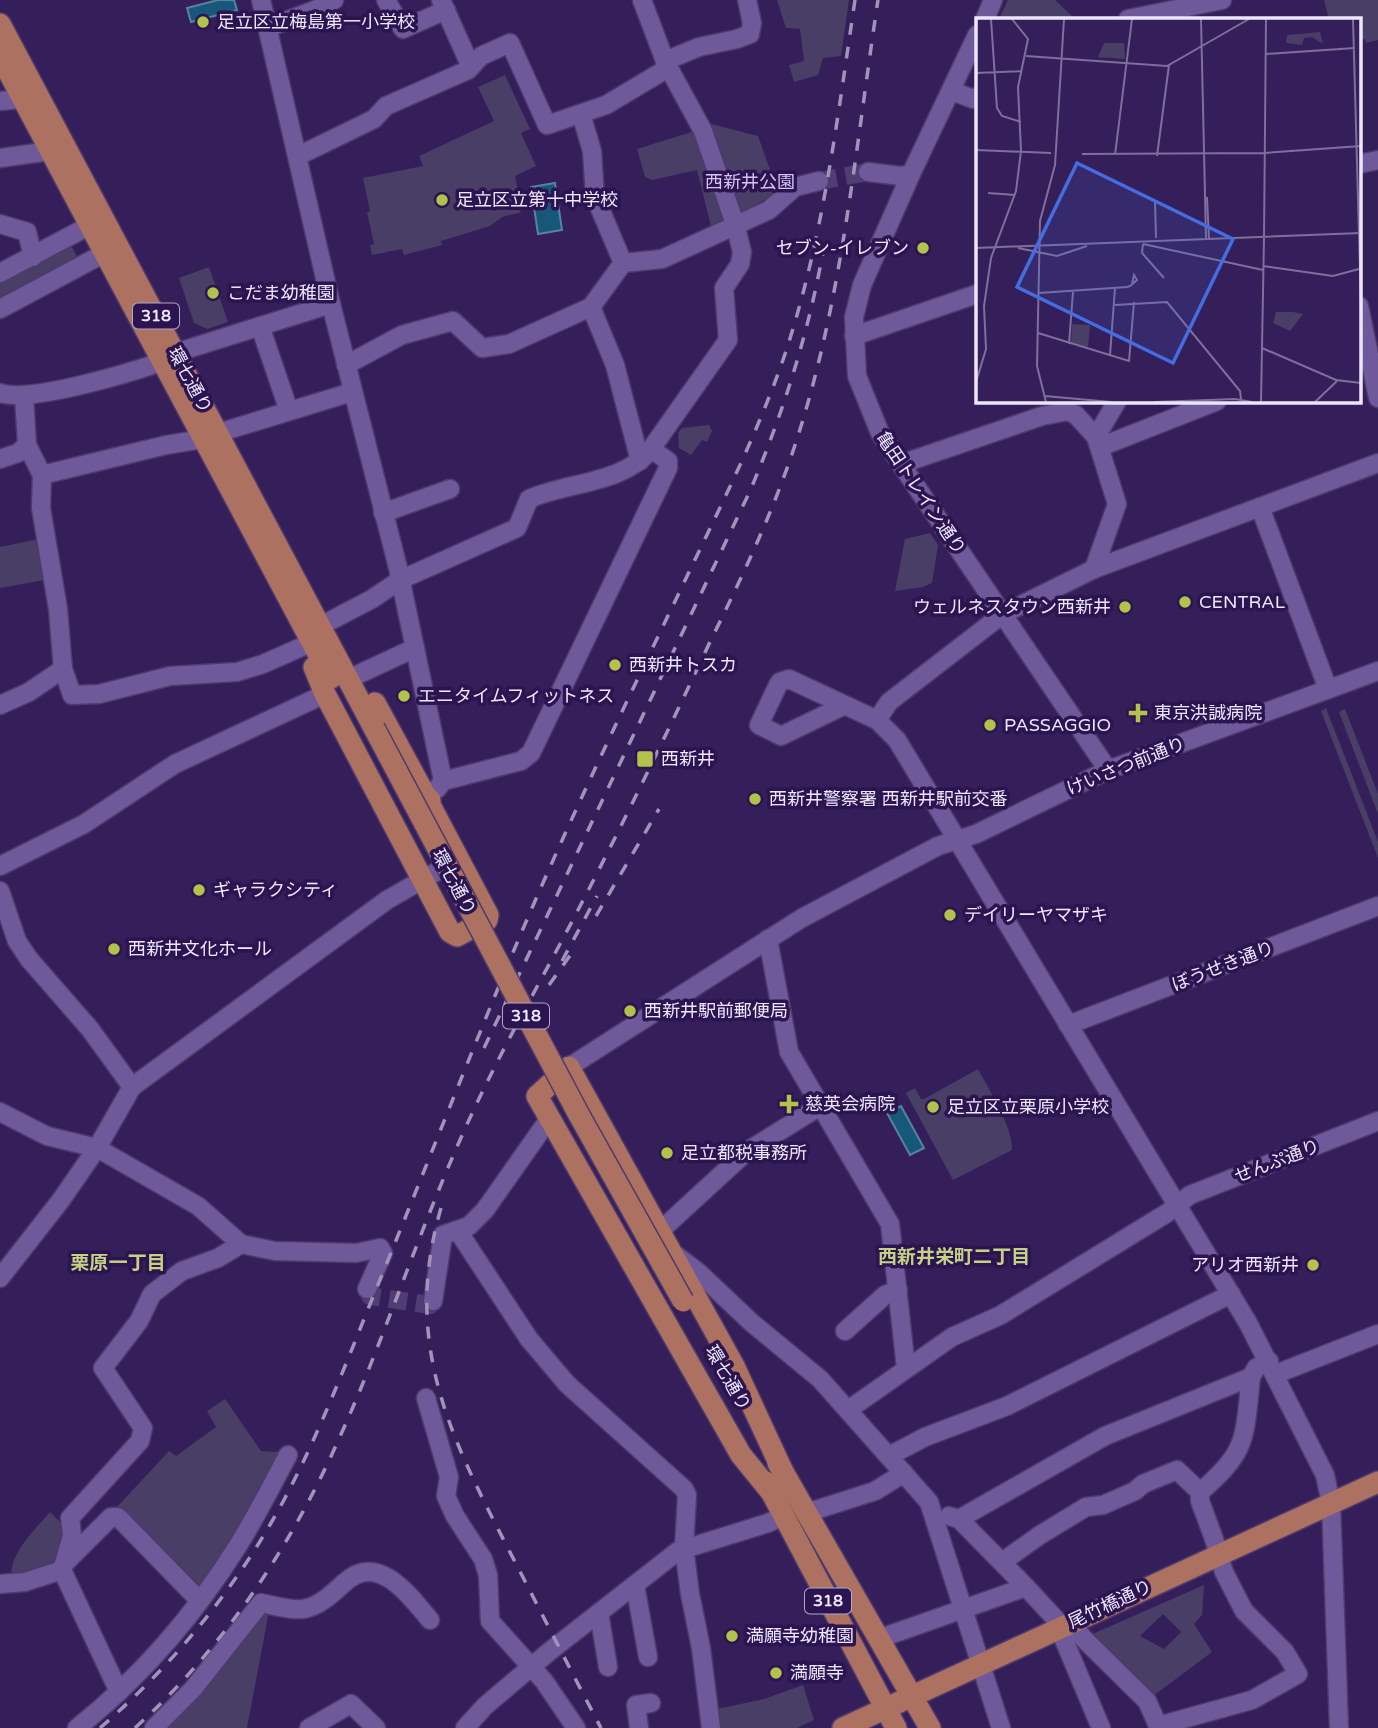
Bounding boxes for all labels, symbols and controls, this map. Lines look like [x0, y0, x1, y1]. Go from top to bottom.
place label: 足立区立梅島第一小学校 [217, 11, 415, 33]
marker: 足立区立梅島第一小学校 [195, 14, 211, 30]
inset map [976, 18, 1360, 402]
park label: 西新井公園 [705, 171, 795, 193]
place label: 足立区立第十中学校 [456, 189, 618, 211]
marker: 足立区立第十中学校 [434, 192, 450, 208]
place label: セブン-イレブン [776, 237, 909, 259]
marker: セブン-イレブン [915, 240, 931, 256]
place label: こだま幼稚園 [227, 282, 335, 304]
marker: こだま幼稚園 [205, 285, 221, 301]
road number: 318 [133, 304, 179, 328]
street label: 環七通り [163, 343, 217, 417]
street label: 亀田トレイン通り [872, 427, 970, 559]
place label: CENTRAL [1199, 591, 1286, 613]
marker: CENTRAL [1177, 594, 1193, 610]
place label: ウェルネスタウン西新井 [913, 596, 1111, 618]
marker: ウェルネスタウン西新井 [1117, 599, 1133, 615]
place label: 西新井トスカ [629, 654, 737, 676]
marker: 西新井トスカ [607, 657, 623, 673]
place label: エニタイムフィットネス [418, 685, 614, 707]
marker: エニタイムフィットネス [396, 688, 412, 704]
place label: 東京洪誠病院 [1154, 702, 1262, 724]
marker: 東京洪誠病院 [1128, 703, 1148, 723]
place label: PASSAGGIO [1004, 714, 1111, 736]
marker: PASSAGGIO [982, 717, 998, 733]
street label: けいさつ前通り [1063, 732, 1189, 800]
place label: 西新井 [661, 748, 715, 770]
marker: 西新井 [635, 749, 655, 769]
place label: 西新井警察署 西新井駅前交番 [769, 788, 1008, 810]
marker: 西新井警察署 西新井駅前交番 [747, 791, 763, 807]
street label: 環七通り [427, 845, 481, 919]
place label: ギャラクシティ [213, 879, 338, 901]
marker: ギャラクシティ [191, 882, 207, 898]
place label: デイリーヤマザキ [964, 904, 1108, 926]
marker: デイリーヤマザキ [942, 907, 958, 923]
street label: ぼうせき通り [1169, 936, 1277, 996]
place label: 西新井文化ホール [128, 938, 272, 960]
marker: 西新井文化ホール [106, 941, 122, 957]
place label: 西新井駅前郵便局 [644, 1000, 788, 1022]
marker: 西新井駅前郵便局 [622, 1003, 638, 1019]
road number: 318 [503, 1004, 549, 1028]
place label: 慈英会病院 [805, 1093, 895, 1115]
marker: 慈英会病院 [779, 1094, 799, 1114]
place label: 足立区立栗原小学校 [947, 1096, 1109, 1118]
marker: 足立区立栗原小学校 [925, 1099, 941, 1115]
street label: せんぷ通り [1231, 1135, 1323, 1187]
place label: 足立都税事務所 [681, 1142, 807, 1164]
marker: 足立都税事務所 [659, 1145, 675, 1161]
district label: 西新井栄町二丁目 [878, 1246, 1030, 1268]
district label: 栗原一丁目 [70, 1252, 166, 1274]
place label: アリオ西新井 [1191, 1254, 1299, 1276]
marker: アリオ西新井 [1305, 1257, 1321, 1273]
street label: 環七通り [700, 1341, 756, 1415]
street label: 尾竹橋通り [1065, 1575, 1155, 1633]
road number: 318 [805, 1588, 851, 1614]
place label: 満願寺幼稚園 [746, 1625, 854, 1647]
marker: 満願寺幼稚園 [724, 1628, 740, 1644]
place label: 満願寺 [790, 1662, 844, 1684]
marker: 満願寺 [768, 1665, 784, 1681]

